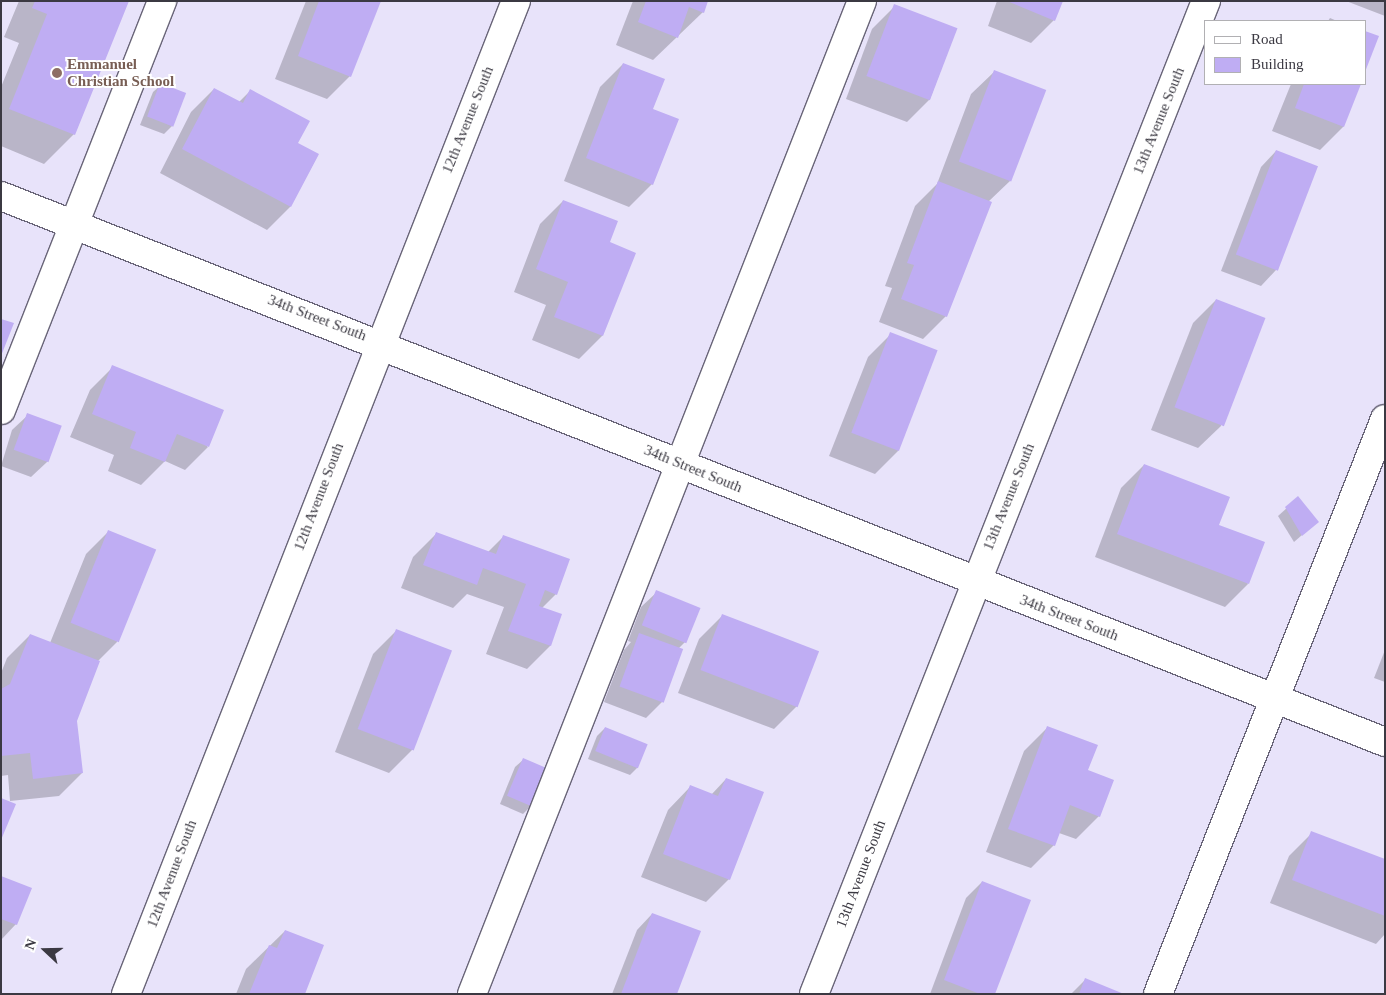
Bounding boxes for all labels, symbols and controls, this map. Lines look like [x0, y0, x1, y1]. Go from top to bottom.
legend [1204, 20, 1366, 85]
text: Road [1251, 31, 1283, 47]
place label: Emmanuel Christian School [67, 55, 174, 90]
text: Building [1251, 56, 1304, 72]
street label: 12th Avenue South [438, 63, 498, 177]
street label: 13th Avenue South [1129, 64, 1189, 178]
marker: Emmanuel Christian School [51, 67, 63, 79]
street label: 34th Street South [265, 291, 369, 345]
street label: 12th Avenue South [290, 440, 348, 554]
street label: 13th Avenue South [979, 440, 1039, 554]
street label: 34th Street South [641, 441, 745, 497]
street label: 34th Street South [1017, 591, 1121, 645]
street label: 12th Avenue South [143, 817, 201, 931]
street label: 13th Avenue South [832, 817, 890, 931]
north arrow [20, 925, 70, 975]
text: N [22, 937, 39, 952]

